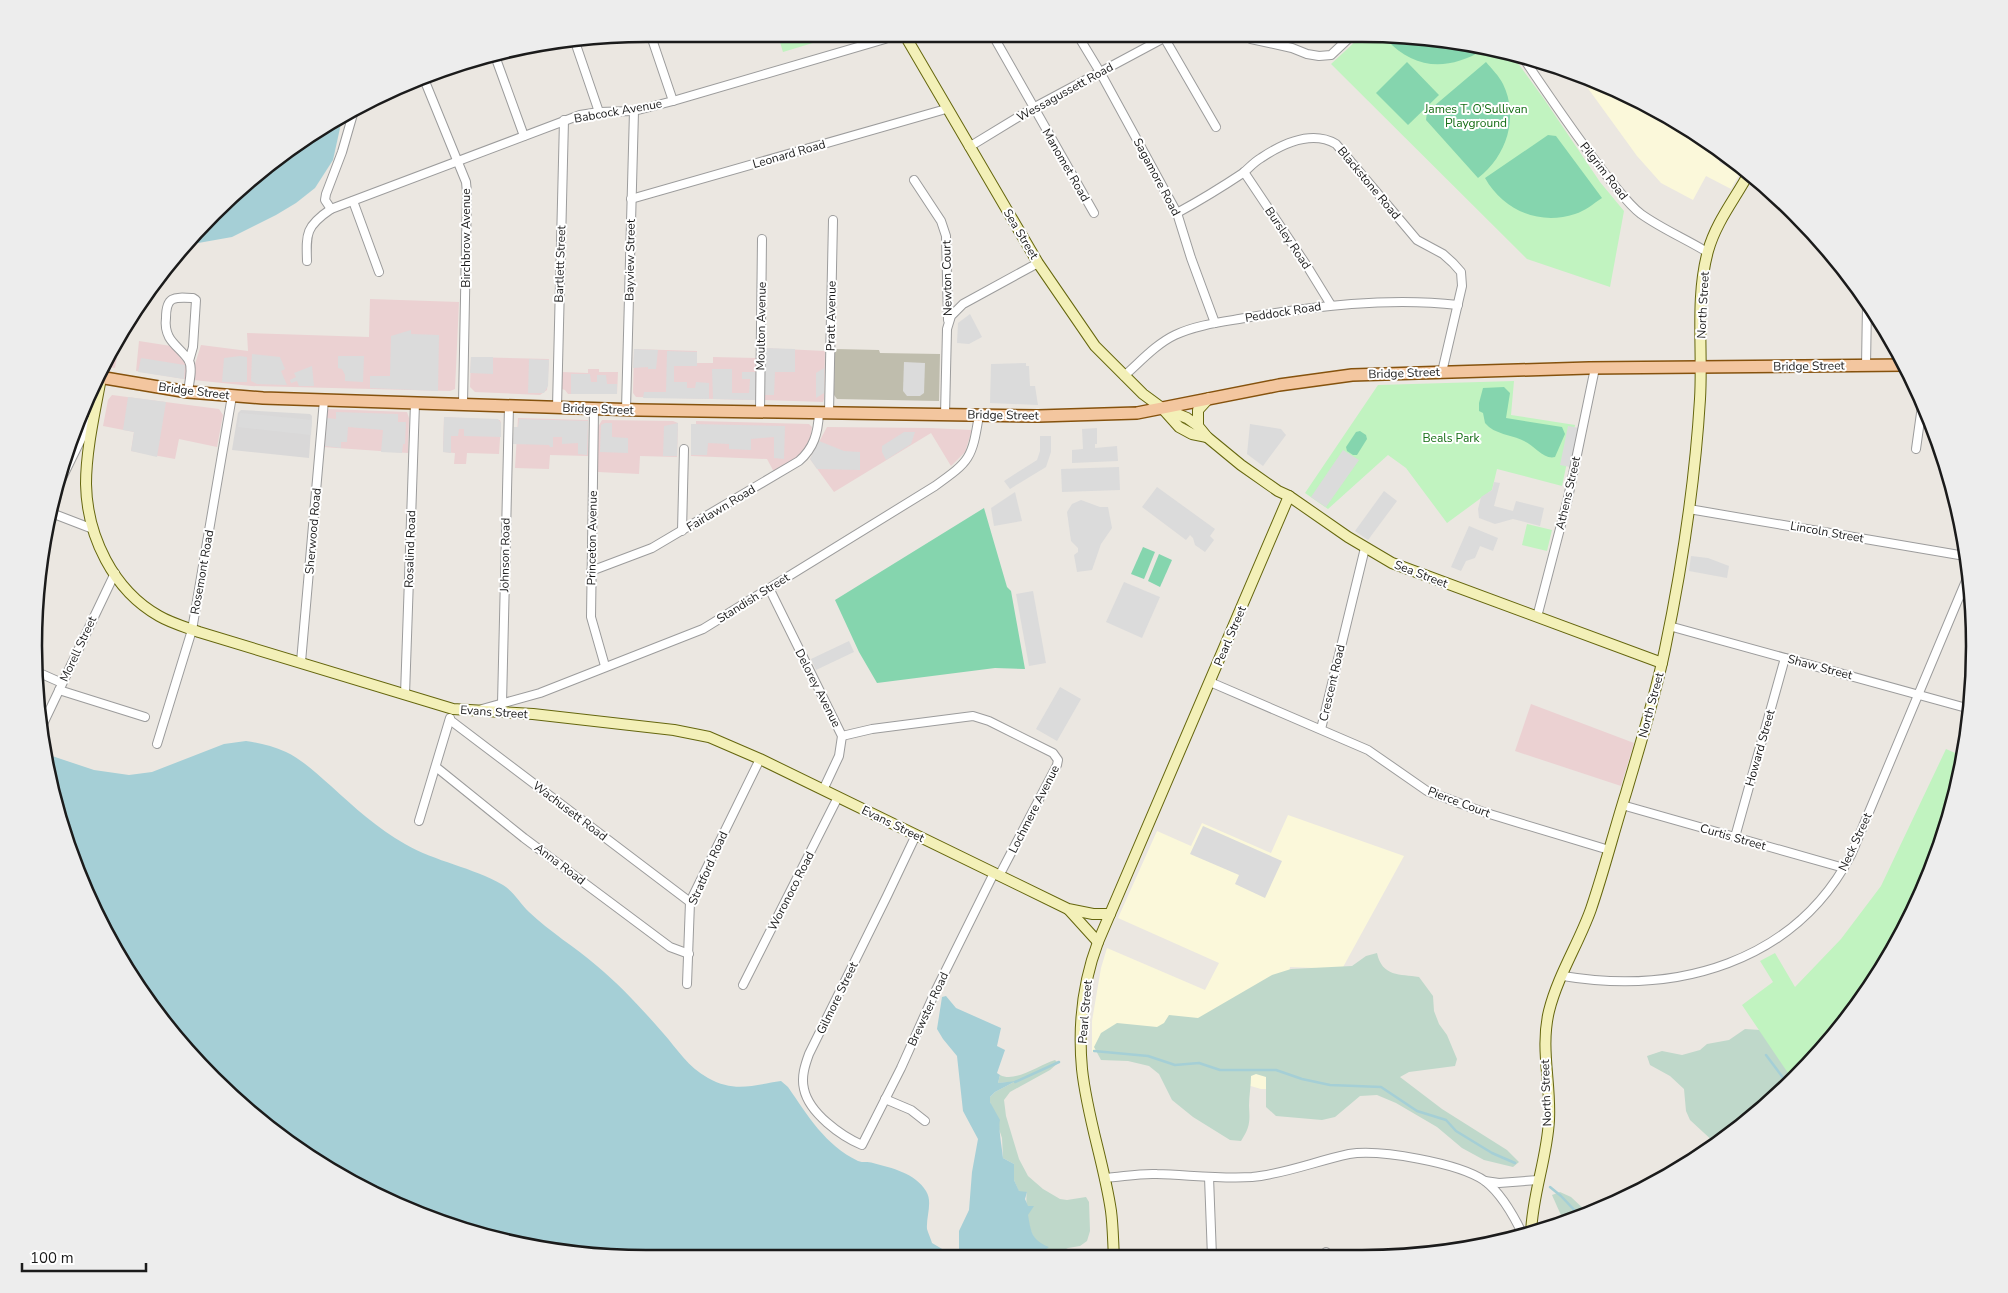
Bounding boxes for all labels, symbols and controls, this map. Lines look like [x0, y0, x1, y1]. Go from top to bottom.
street label: Wessagussett Road [1014, 59, 1116, 125]
street label: Babcock Avenue [573, 95, 663, 127]
park label: James T. O'Sullivan Playground [1423, 101, 1528, 131]
street label: Manomet Road [1039, 126, 1093, 204]
street label: Sagamore Road [1130, 135, 1184, 219]
street label: Leonard Road [751, 136, 827, 172]
street label: Pilgrim Road [1576, 139, 1632, 203]
street label: Blackstone Road [1334, 143, 1404, 223]
street label: Birchbrow Avenue [458, 188, 474, 288]
street label: Bursley Road [1261, 204, 1315, 272]
street label: Sea Street [1000, 206, 1043, 263]
street label: Bayview Street [621, 218, 639, 301]
street label: Bartlett Street [551, 224, 569, 303]
street label: Newton Court [938, 239, 956, 316]
street label: North Street [1693, 270, 1713, 339]
street label: Pratt Avenue [822, 281, 840, 351]
street label: Moulton Avenue [752, 282, 770, 370]
street label: Peddock Road [1244, 298, 1322, 326]
street label: Bridge Street [1773, 357, 1846, 375]
street label: Bridge Street [1368, 364, 1441, 382]
street label: Bridge Street [158, 379, 231, 403]
street label: Bridge Street [562, 400, 635, 418]
street label: Bridge Street [967, 406, 1040, 424]
park label: Beals Park [1422, 430, 1481, 446]
street label: Athens Street [1552, 454, 1584, 531]
street label: Fairlawn Road [684, 481, 758, 535]
street label: Sherwood Road [301, 487, 325, 575]
street label: Princeton Avenue [583, 490, 601, 586]
street label: Rosalind Road [401, 510, 419, 588]
street label: Johnson Road [496, 518, 514, 593]
street label: Lincoln Street [1789, 518, 1866, 546]
street label: Rosemont Road [187, 528, 217, 616]
street label: Sea Street [1392, 557, 1451, 592]
street label: Standish Street [714, 569, 793, 627]
street label: Pearl Street [1210, 603, 1250, 668]
street label: Morell Street [56, 613, 100, 684]
street label: Crescent Road [1315, 643, 1349, 723]
street label: Delorey Avenue [791, 646, 845, 730]
street label: Shaw Street [1786, 651, 1855, 684]
street label: North Street [1635, 670, 1668, 739]
street label: Evans Street [460, 702, 529, 722]
street label: Howard Street [1741, 707, 1779, 788]
street label: Lochmere Avenue [1005, 762, 1063, 856]
street label: Wachusett Road [529, 778, 611, 844]
street label: Pierce Court [1425, 783, 1493, 822]
street label: Evans Street [859, 802, 928, 846]
street label: Neck Street [1835, 810, 1876, 874]
street label: Curtis Street [1698, 820, 1769, 854]
street label: Stratford Road [685, 829, 731, 907]
street label: Anna Road [531, 840, 589, 888]
street label: Woronoco Road [764, 849, 818, 933]
street label: Gilmore Street [813, 959, 862, 1037]
street label: Brewster Road [904, 969, 952, 1049]
street label: Pearl Street [1074, 979, 1096, 1044]
street label: North Street [1537, 1058, 1555, 1127]
scale bar [22, 1240, 146, 1272]
text: 100 m [30, 1248, 74, 1268]

